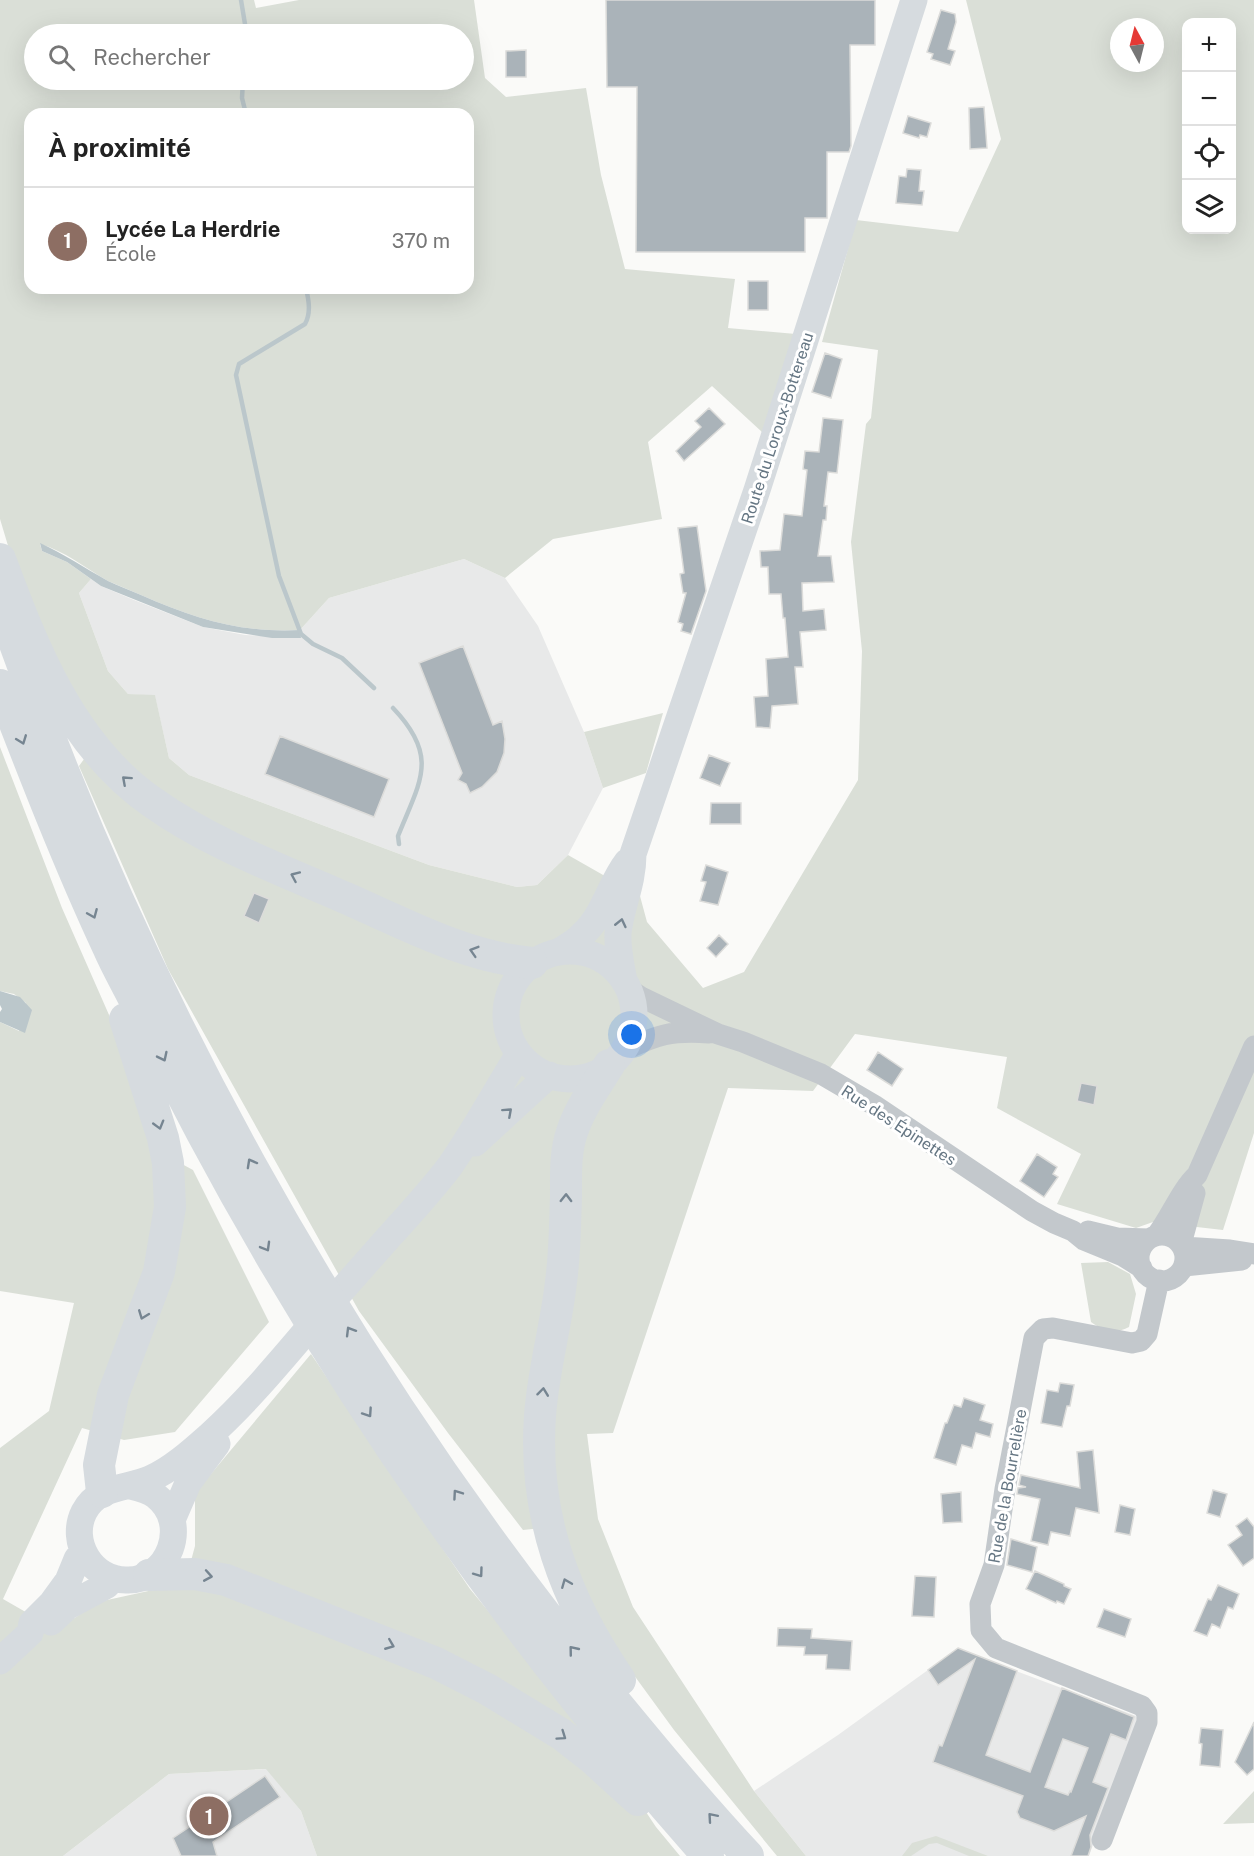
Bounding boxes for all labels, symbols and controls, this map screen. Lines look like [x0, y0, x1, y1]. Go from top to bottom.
north arrow [1110, 18, 1164, 72]
map controls [1182, 18, 1236, 234]
button: + [1182, 18, 1236, 72]
search box [24, 24, 474, 90]
icon: search [45, 41, 78, 74]
text: Rechercher [93, 44, 211, 70]
button: − [1182, 72, 1236, 126]
button: locate [1182, 126, 1236, 180]
text: À proximité [48, 132, 191, 163]
button: layers [1182, 180, 1236, 234]
text: Lycée La Herdrie [105, 216, 280, 242]
text: 1 [63, 229, 72, 253]
text: 370 m [392, 229, 450, 253]
text: École [105, 242, 156, 266]
street label: Route du Loroux-Bottereau [737, 330, 817, 526]
one-way arrow [14, 735, 27, 745]
one-way arrow [122, 776, 133, 787]
one-way arrow [290, 871, 301, 883]
one-way arrow [86, 907, 98, 918]
one-way arrow [613, 918, 626, 928]
one-way arrow [469, 946, 480, 958]
your location [617, 1020, 646, 1049]
one-way arrow [155, 1051, 167, 1062]
street label: Rue des Épinettes [838, 1080, 960, 1170]
one-way arrow [502, 1108, 512, 1119]
one-way arrow [152, 1119, 164, 1130]
one-way arrow [247, 1159, 258, 1169]
one-way arrow [559, 1194, 572, 1203]
one-way arrow [259, 1241, 270, 1251]
one-way arrow [138, 1309, 150, 1320]
one-way arrow [345, 1327, 357, 1337]
one-way arrow [536, 1387, 548, 1396]
one-way arrow [361, 1406, 372, 1417]
street label: Rue de la Bourrelière [985, 1408, 1030, 1565]
one-way arrow [453, 1489, 464, 1500]
one-way arrow [472, 1567, 483, 1578]
one-way arrow [203, 1570, 212, 1582]
one-way arrow [561, 1578, 573, 1589]
one-way arrow [383, 1638, 394, 1650]
one-way arrow [570, 1646, 581, 1657]
one-way arrow [555, 1729, 566, 1740]
pin: 1 [190, 1794, 228, 1838]
one-way arrow [708, 1813, 719, 1824]

